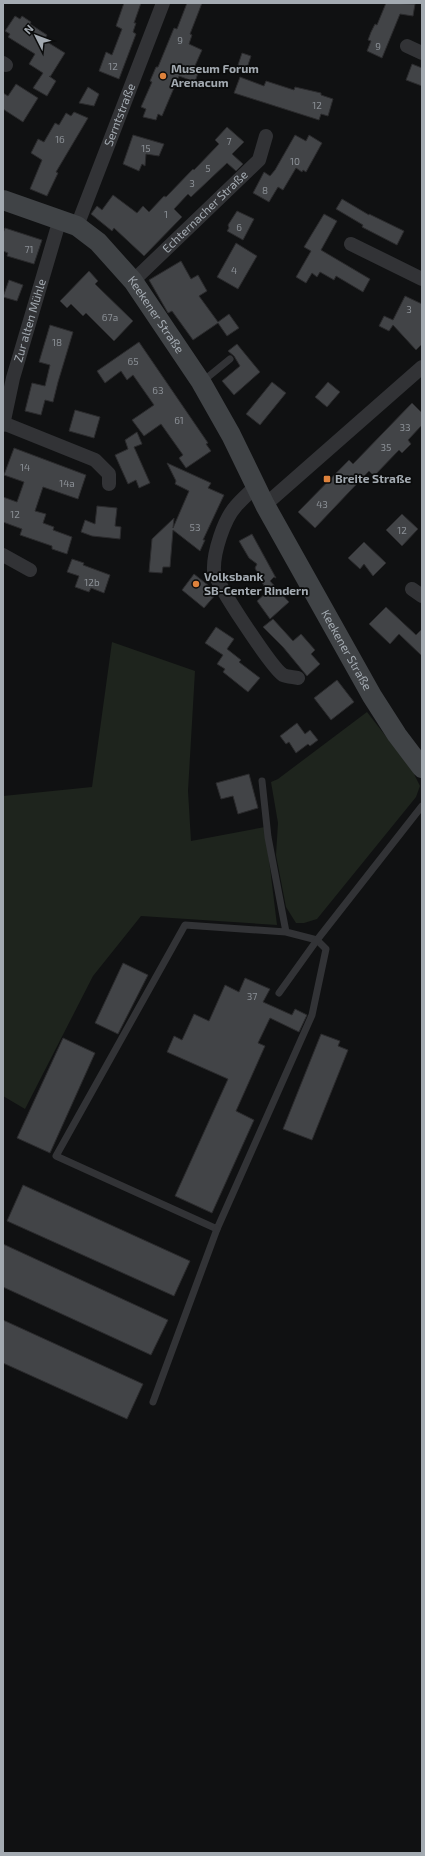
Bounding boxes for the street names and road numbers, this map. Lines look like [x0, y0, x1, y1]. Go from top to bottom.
street label: Serntstraße [100, 81, 137, 148]
street label: Echternacher Straße [159, 167, 250, 255]
street label: Keekener Straße [126, 272, 188, 356]
street label: Zur alten Mühle [10, 277, 48, 363]
street label: Keekener Straße [319, 607, 375, 692]

